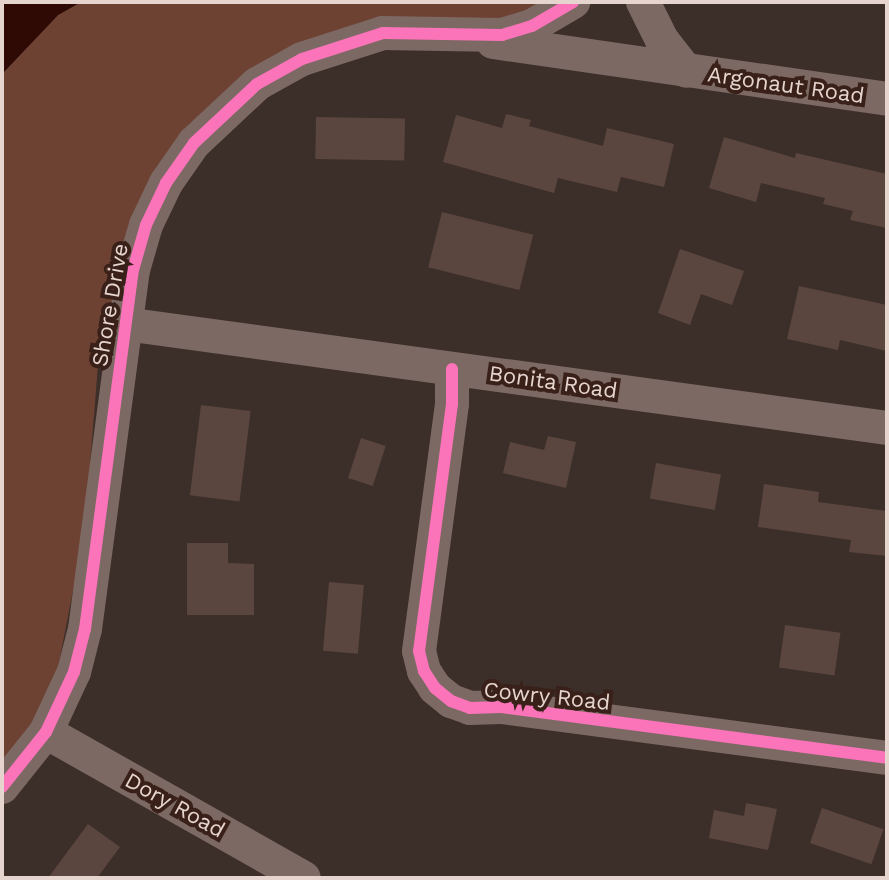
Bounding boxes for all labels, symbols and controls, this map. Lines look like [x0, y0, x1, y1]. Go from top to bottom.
street label: Argonaut Road [706, 61, 866, 109]
street label: Shore Drive [86, 241, 134, 369]
street label: Bonita Road [487, 360, 619, 404]
street label: Cowry Road [482, 676, 612, 716]
street label: Dory Road [120, 767, 230, 843]

